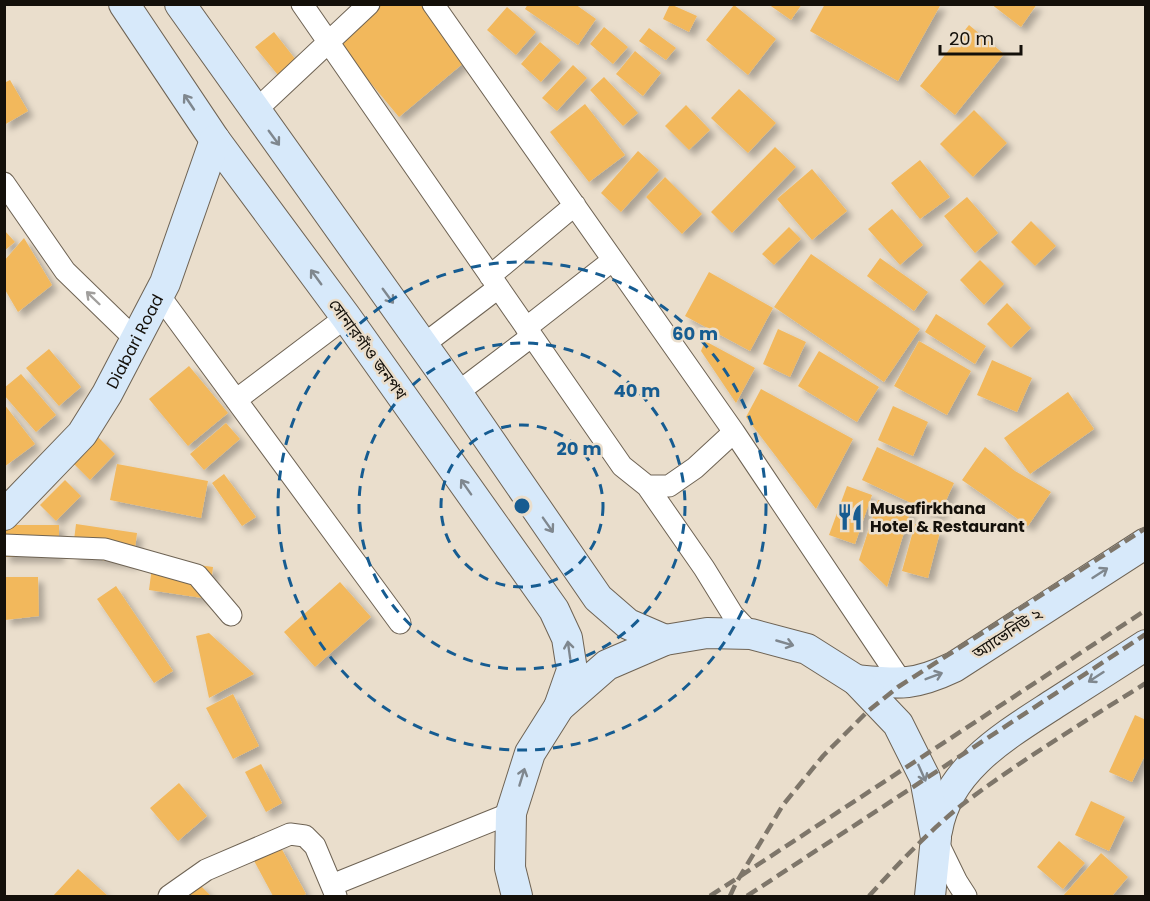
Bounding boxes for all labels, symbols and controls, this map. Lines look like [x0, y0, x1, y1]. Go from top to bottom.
scale bar [940, 18, 1021, 56]
text: 20 m [949, 26, 994, 51]
one-way arrow [183, 94, 195, 111]
one-way arrow [268, 129, 280, 145]
one-way arrow [310, 269, 323, 285]
one-way arrow [382, 288, 394, 304]
street label: Diabari Road [101, 290, 169, 393]
one-way arrow [86, 291, 101, 305]
street label: সোনারগাঁও জনপথ [323, 294, 412, 405]
text: 60 m [672, 321, 718, 346]
text: 40 m [614, 378, 660, 403]
text: 20 m [557, 436, 601, 461]
one-way arrow [460, 479, 473, 495]
centre of rings [512, 496, 532, 516]
place label: Musafirkhana Hotel & Restaurant [870, 497, 1025, 538]
restaurant icon: Musafirkhana Hotel & Restaurant [835, 502, 865, 532]
one-way arrow [542, 516, 554, 533]
one-way arrow [1091, 567, 1108, 579]
street label: অ্যাভেনিউ ২ [967, 602, 1047, 665]
one-way arrow [775, 638, 794, 650]
one-way arrow [564, 641, 575, 661]
one-way arrow [925, 669, 943, 680]
one-way arrow [1088, 670, 1105, 683]
one-way arrow [916, 763, 928, 781]
one-way arrow [517, 768, 528, 787]

